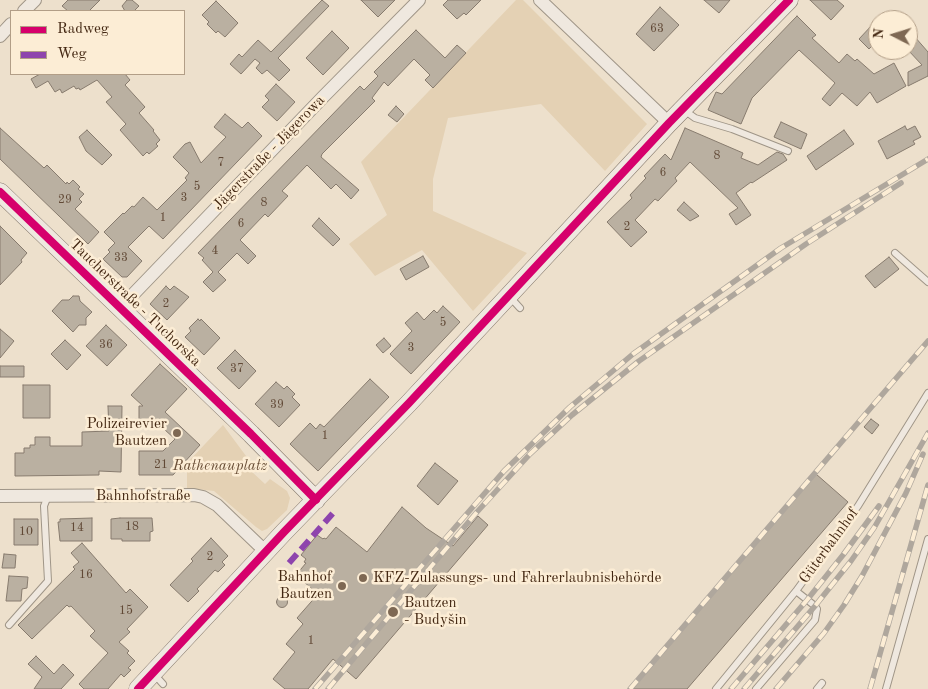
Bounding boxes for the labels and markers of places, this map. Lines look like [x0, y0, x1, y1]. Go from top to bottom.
place label: Polizeirevier Bautzen [86, 415, 167, 450]
marker: Polizeirevier Bautzen [171, 427, 183, 439]
place label: Bahnhof Bautzen [277, 568, 332, 603]
place label: KFZ-Zulassungs- und Fahrerlaubnisbehörde [373, 569, 662, 587]
marker: KFZ-Zulassungs- und Fahrerlaubnisbehörde [357, 572, 369, 584]
marker: Bahnhof Bautzen [336, 580, 348, 592]
place label: Bautzen - Budyšin [404, 594, 467, 629]
marker: Bautzen - Budyšin [386, 605, 400, 619]

